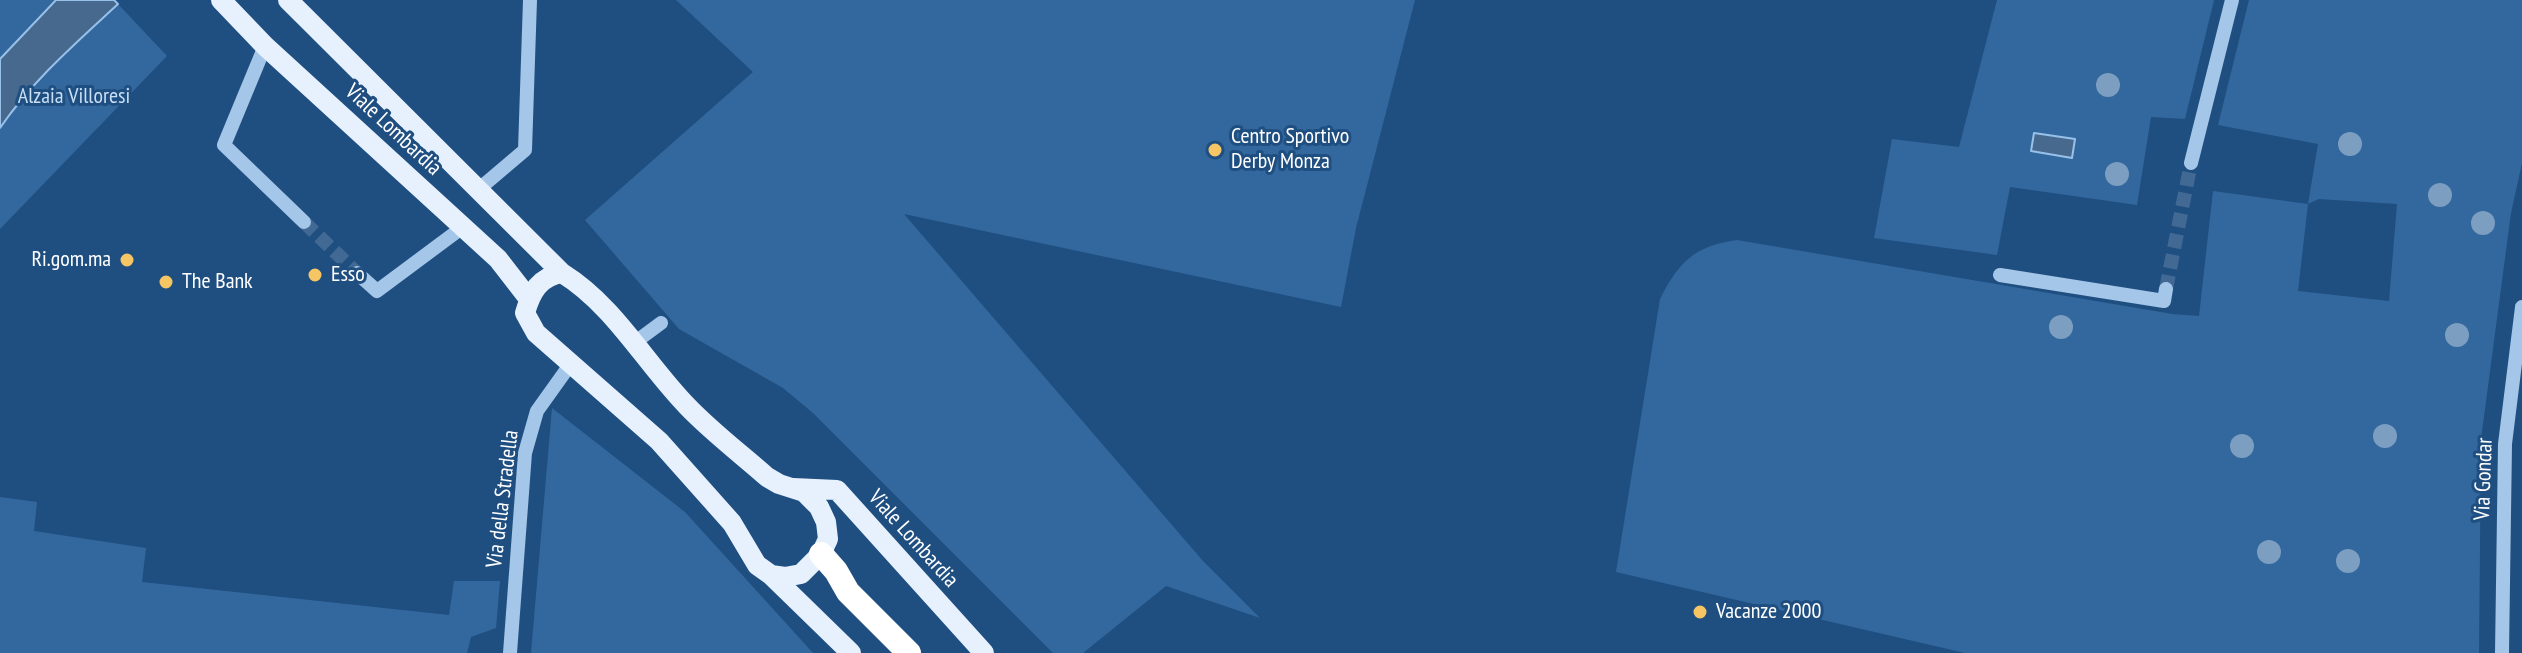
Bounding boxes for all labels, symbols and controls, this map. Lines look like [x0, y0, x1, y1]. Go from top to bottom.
street label: Viale Lombardia [339, 79, 447, 181]
park label: Alzaia Villoresi [18, 84, 130, 110]
place label: Centro Sportivo Derby Monza [1231, 124, 1349, 176]
marker: Centro Sportivo Derby Monza [1206, 141, 1224, 159]
place label: Ri.gom.ma [31, 247, 111, 273]
marker: Ri.gom.ma [118, 251, 136, 269]
place label: Esso [331, 262, 365, 288]
marker: Esso [306, 266, 324, 284]
place label: The Bank [182, 269, 253, 295]
marker: The Bank [157, 273, 175, 291]
street label: Via della Stradella [481, 429, 525, 569]
street label: Via Gondar [2469, 437, 2499, 521]
street label: Viale Lombardia [862, 485, 964, 593]
place label: Vacanze 2000 [1716, 599, 1821, 625]
marker: Vacanze 2000 [1691, 603, 1709, 621]

